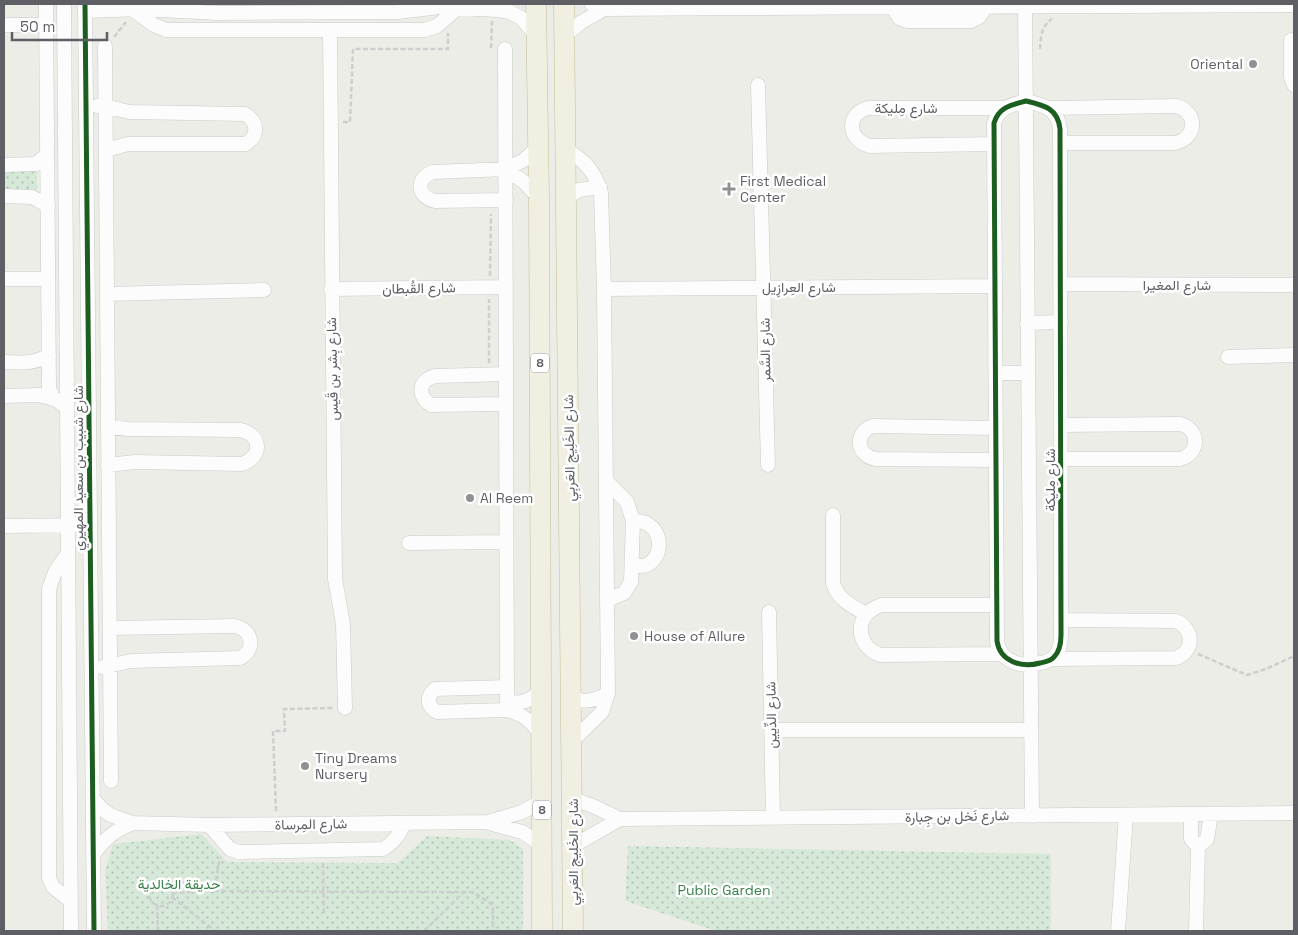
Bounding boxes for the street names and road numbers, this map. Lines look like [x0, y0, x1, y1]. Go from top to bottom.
street label: شارع مِليكة [874, 99, 938, 119]
street label: شارع المغيرا [1143, 276, 1211, 296]
street label: شارع القُبطان [382, 278, 456, 300]
street label: شارع العِرازِيل [762, 278, 836, 298]
street label: شارع بِشر بن قَيس [322, 317, 344, 421]
street label: شارع السَّمر [755, 318, 777, 383]
road number: 8 [531, 353, 549, 372]
street label: شارع شبيب بن سعيد المهيري [69, 385, 90, 551]
street label: شارع الخَلِيج العَربِي [559, 394, 582, 502]
street label: شارع مِليكة [1041, 448, 1061, 512]
street label: شارع الدِّيين [761, 681, 783, 749]
street label: شارع الخَلِيج العَربِي [564, 799, 585, 905]
road number: 8 [533, 800, 551, 820]
street label: شارع نَخل بن جِبارة [905, 806, 1009, 828]
street label: شارع المِرساة [275, 814, 347, 836]

